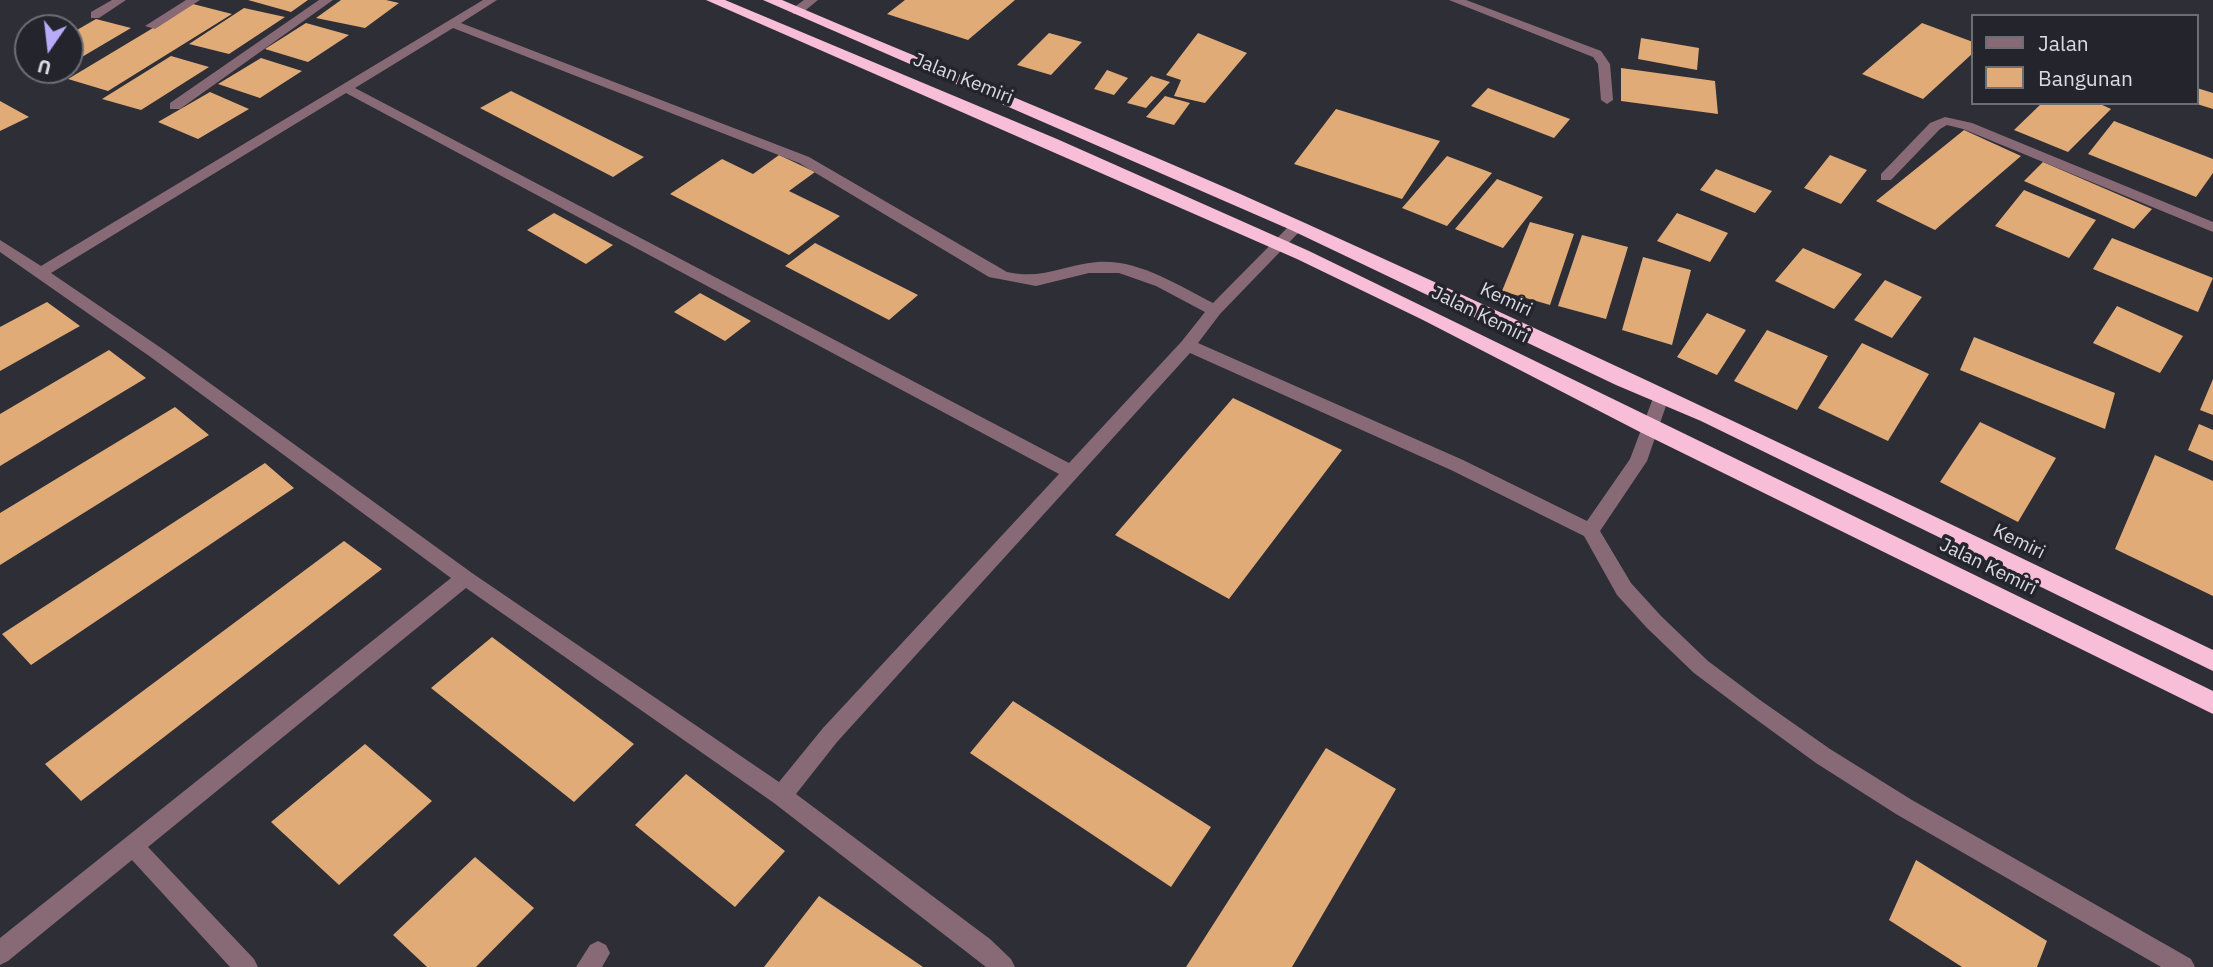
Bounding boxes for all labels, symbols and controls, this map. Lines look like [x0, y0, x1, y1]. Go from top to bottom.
north arrow [14, 14, 84, 84]
legend [1972, 14, 2199, 105]
text: Jalan [2038, 29, 2089, 57]
street label: Jalan Kemiri [910, 49, 1016, 109]
text: U [35, 54, 54, 81]
text: Bangunan [2038, 64, 2133, 92]
street label: Kemiri [1476, 278, 1536, 322]
street label: Jalan Kemiri [1428, 282, 1532, 348]
street label: Kemiri [1989, 520, 2049, 564]
street label: Jalan Kemiri [1936, 534, 2040, 600]

